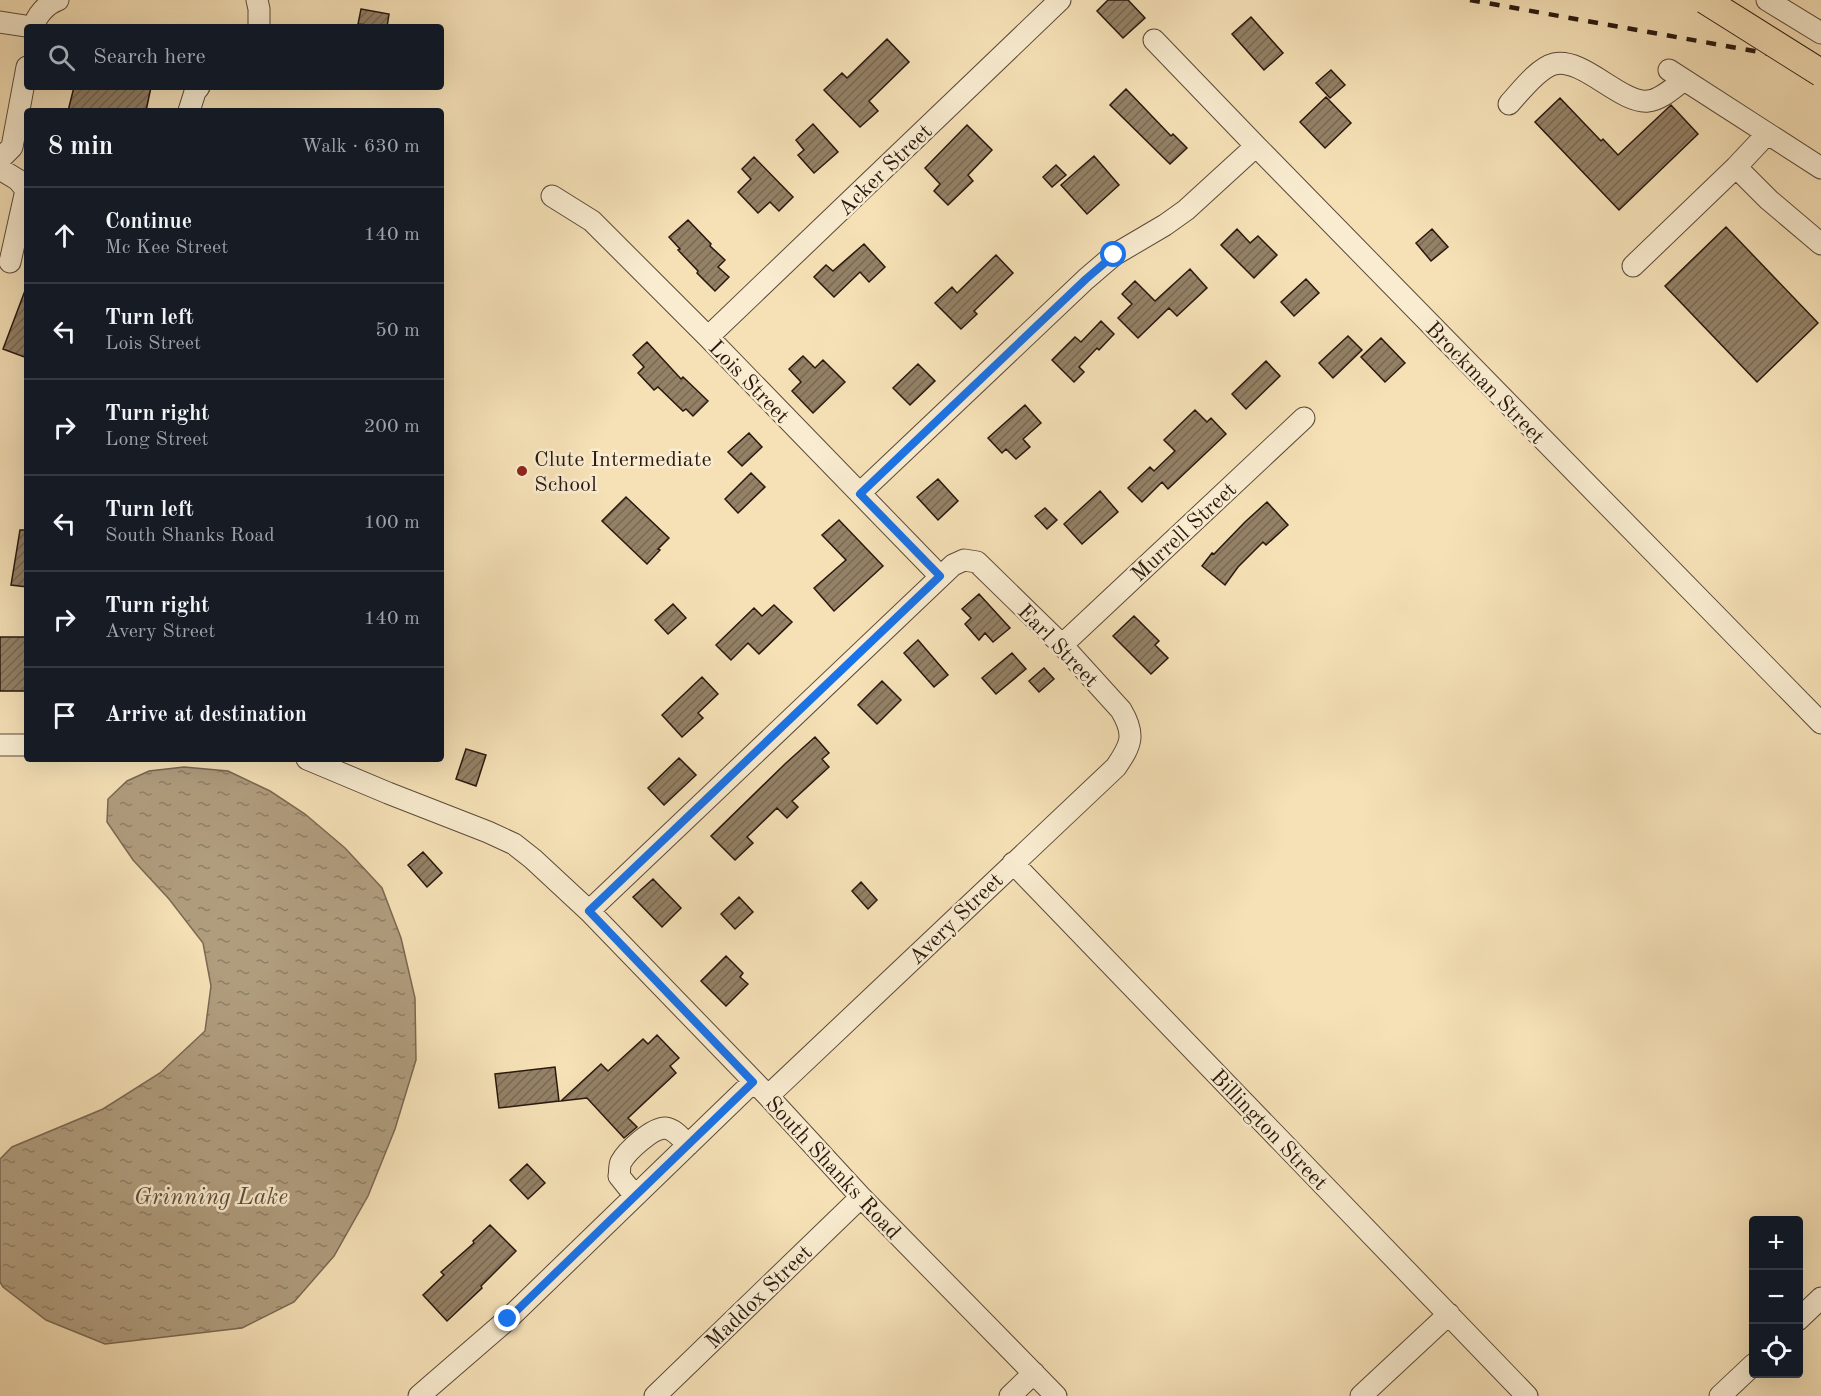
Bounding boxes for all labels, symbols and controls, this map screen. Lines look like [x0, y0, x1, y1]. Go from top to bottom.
search box [24, 24, 444, 90]
icon: search [45, 41, 78, 74]
text: Search here [93, 46, 206, 68]
street label: Acker Street [834, 120, 937, 221]
text: 8 min [48, 134, 113, 160]
text: Walk · 630 m [301, 137, 420, 157]
text: Continue [105, 211, 192, 233]
icon: ahead [48, 219, 81, 252]
text: 140 m [364, 225, 420, 245]
text: Mc Kee Street [105, 238, 228, 258]
route start [1100, 241, 1126, 267]
text: Turn left [105, 307, 194, 329]
icon: left [48, 315, 81, 348]
street label: Brockman Street [1421, 318, 1548, 449]
text: 50 m [375, 321, 420, 341]
text: Lois Street [105, 334, 201, 354]
street label: Lois Street [704, 337, 793, 428]
text: Turn right [105, 403, 209, 425]
icon: right [48, 411, 81, 444]
text: 200 m [364, 417, 420, 437]
text: Long Street [105, 430, 209, 450]
place label: Clute Intermediate School [534, 449, 712, 496]
marker: Clute Intermediate School [515, 464, 529, 478]
street label: Murrell Street [1128, 478, 1241, 586]
text: Turn left [105, 499, 194, 521]
icon: left [48, 507, 81, 540]
text: 100 m [364, 513, 420, 533]
text: South Shanks Road [105, 526, 275, 546]
text: Turn right [105, 595, 209, 617]
street label: Earl Street [1013, 601, 1102, 692]
icon: right [48, 603, 81, 636]
text: 140 m [364, 609, 420, 629]
text: Avery Street [105, 622, 215, 642]
icon: arrive [48, 699, 81, 732]
text: Arrive at destination [105, 704, 307, 726]
street label: Avery Street [905, 869, 1008, 969]
street label: Billington Street [1206, 1066, 1331, 1195]
street label: South Shanks Road [761, 1093, 904, 1244]
water label: Grinning Lake [134, 1186, 288, 1210]
map controls [1749, 1216, 1803, 1378]
button: + [1749, 1216, 1803, 1270]
street label: Maddox Street [702, 1241, 817, 1353]
button: − [1749, 1270, 1803, 1324]
route end [494, 1305, 520, 1331]
button: locate [1749, 1324, 1803, 1378]

